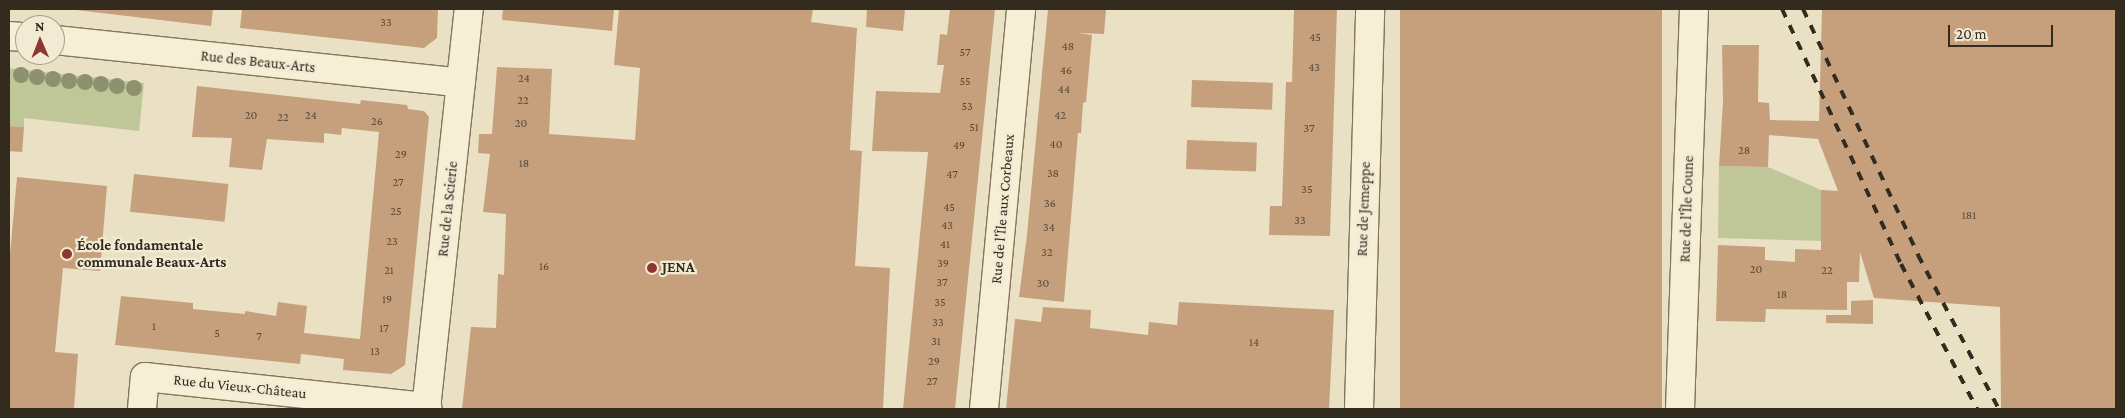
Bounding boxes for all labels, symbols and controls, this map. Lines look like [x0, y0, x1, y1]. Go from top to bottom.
north arrow [15, 15, 65, 65]
scale bar [1950, 15, 2055, 47]
house number: 33 [380, 16, 392, 30]
text: N [35, 18, 45, 34]
text: 20 m [1956, 26, 1987, 42]
house number: 45 [1309, 31, 1321, 45]
house number: 48 [1062, 40, 1074, 54]
house number: 57 [960, 46, 970, 60]
street label: Rue des Beaux-Arts [200, 47, 316, 77]
house number: 43 [1308, 61, 1320, 75]
house number: 46 [1060, 64, 1072, 78]
house number: 24 [518, 72, 530, 86]
house number: 55 [959, 75, 971, 89]
house number: 44 [1058, 83, 1070, 97]
house number: 22 [517, 94, 529, 108]
house number: 53 [961, 100, 973, 114]
house number: 20 [245, 109, 257, 123]
house number: 24 [305, 109, 317, 123]
house number: 42 [1054, 109, 1066, 123]
house number: 22 [277, 111, 289, 125]
house number: 26 [371, 115, 383, 129]
house number: 20 [515, 117, 527, 131]
house number: 51 [969, 121, 979, 135]
house number: 37 [1303, 122, 1315, 136]
street label: Rue de l'Île aux Corbeaux [987, 133, 1019, 285]
house number: 40 [1050, 138, 1062, 152]
house number: 49 [953, 139, 965, 153]
house number: 28 [1738, 144, 1750, 158]
house number: 29 [395, 148, 407, 162]
street label: Rue de l'Île Coune [1676, 155, 1698, 263]
house number: 18 [519, 157, 529, 171]
street label: Rue de la Scierie [434, 160, 462, 258]
street label: Rue de Jemeppe [1353, 161, 1375, 257]
house number: 38 [1047, 167, 1059, 181]
house number: 47 [946, 168, 958, 182]
house number: 27 [392, 176, 404, 190]
house number: 35 [1301, 183, 1313, 197]
house number: 36 [1044, 197, 1056, 211]
house number: 45 [943, 201, 955, 215]
house number: 25 [390, 205, 402, 219]
house number: 181 [1962, 209, 1976, 223]
house number: 33 [1294, 214, 1306, 228]
house number: 43 [941, 219, 953, 233]
house number: 34 [1043, 221, 1055, 235]
house number: 23 [386, 235, 398, 249]
place label: École fondamentale communale Beaux-Arts [77, 236, 226, 271]
house number: 41 [940, 238, 950, 252]
house number: 32 [1041, 246, 1053, 260]
marker: École fondamentale communale Beaux-Arts [61, 248, 73, 260]
house number: 39 [937, 257, 949, 271]
place label: JENA [662, 259, 695, 277]
house number: 16 [539, 260, 549, 274]
marker: JENA [646, 262, 658, 274]
house number: 20 [1750, 263, 1762, 277]
house number: 21 [384, 264, 394, 278]
house number: 22 [1821, 264, 1833, 278]
house number: 37 [936, 276, 948, 290]
house number: 30 [1037, 277, 1049, 291]
house number: 18 [1777, 288, 1787, 302]
house number: 19 [382, 293, 392, 307]
house number: 35 [934, 296, 946, 310]
house number: 33 [932, 316, 944, 330]
house number: 1 [152, 320, 156, 334]
house number: 17 [379, 322, 389, 336]
house number: 5 [214, 327, 220, 341]
house number: 7 [256, 330, 262, 344]
house number: 31 [931, 335, 941, 349]
house number: 14 [1249, 336, 1259, 350]
house number: 13 [370, 345, 380, 359]
house number: 29 [928, 355, 940, 369]
street label: Rue du Vieux-Château [173, 371, 307, 403]
house number: 27 [926, 375, 938, 389]

